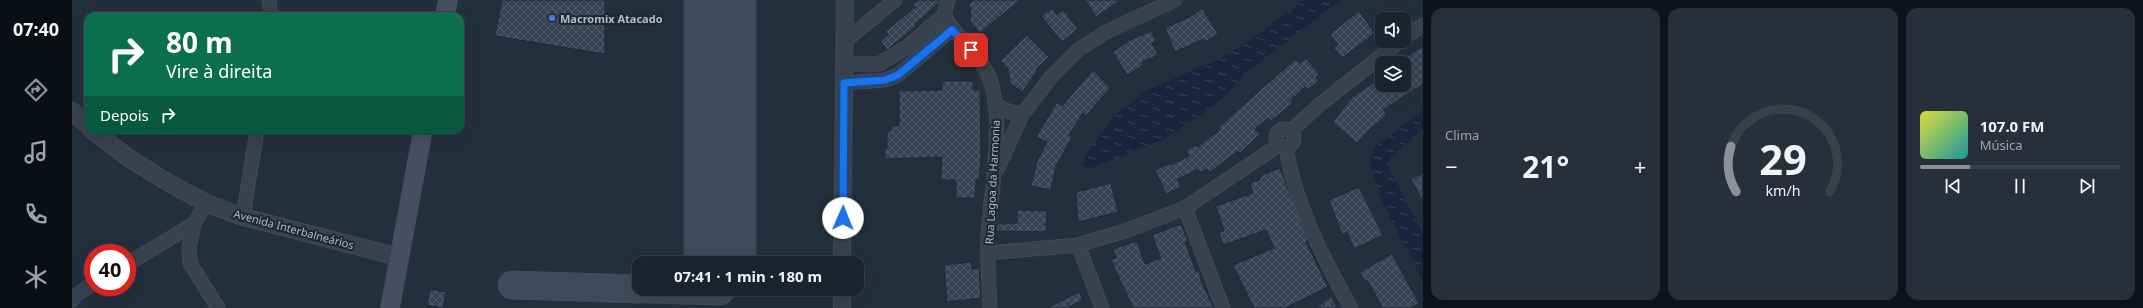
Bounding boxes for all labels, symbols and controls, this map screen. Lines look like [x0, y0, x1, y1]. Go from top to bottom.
place label: Macromix Atacado [560, 11, 663, 26]
map controls [1375, 12, 1411, 92]
button: sound [1375, 12, 1411, 48]
marker: Macromix Atacado [547, 13, 557, 23]
text: 07:40 [13, 17, 59, 41]
text: 80 m [166, 23, 233, 61]
icon: right [100, 28, 152, 80]
pin [954, 33, 988, 67]
icon: arrive [960, 39, 982, 61]
button: layers [1375, 56, 1411, 92]
text: Vire à direita [166, 59, 272, 83]
icon: directions [22, 76, 50, 104]
icon: right [157, 104, 179, 126]
text: Depois [100, 105, 149, 125]
text: 107.0 FM [1980, 116, 2044, 136]
street label: Rua Lagoa da Harmonia [981, 119, 1003, 245]
text: Clima [1445, 126, 1479, 144]
text: 29 [1759, 131, 1807, 187]
text: Música [1980, 136, 2023, 154]
icon: music [22, 138, 50, 166]
text: 21° [1522, 146, 1569, 187]
text: − [1445, 151, 1458, 181]
text: + [1634, 151, 1646, 181]
icon: previous [1942, 175, 1964, 197]
icon: pause [2009, 175, 2031, 197]
icon: next [2076, 175, 2098, 197]
text: km/h [1765, 181, 1801, 200]
position arrow [822, 197, 864, 239]
icon: phone [22, 200, 50, 228]
street label: Avenida Interbalneários [232, 206, 356, 252]
speed limit sign: 40 [84, 244, 136, 296]
icon: climate [22, 263, 50, 291]
text: 07:41 · 1 min · 180 m [674, 266, 822, 286]

